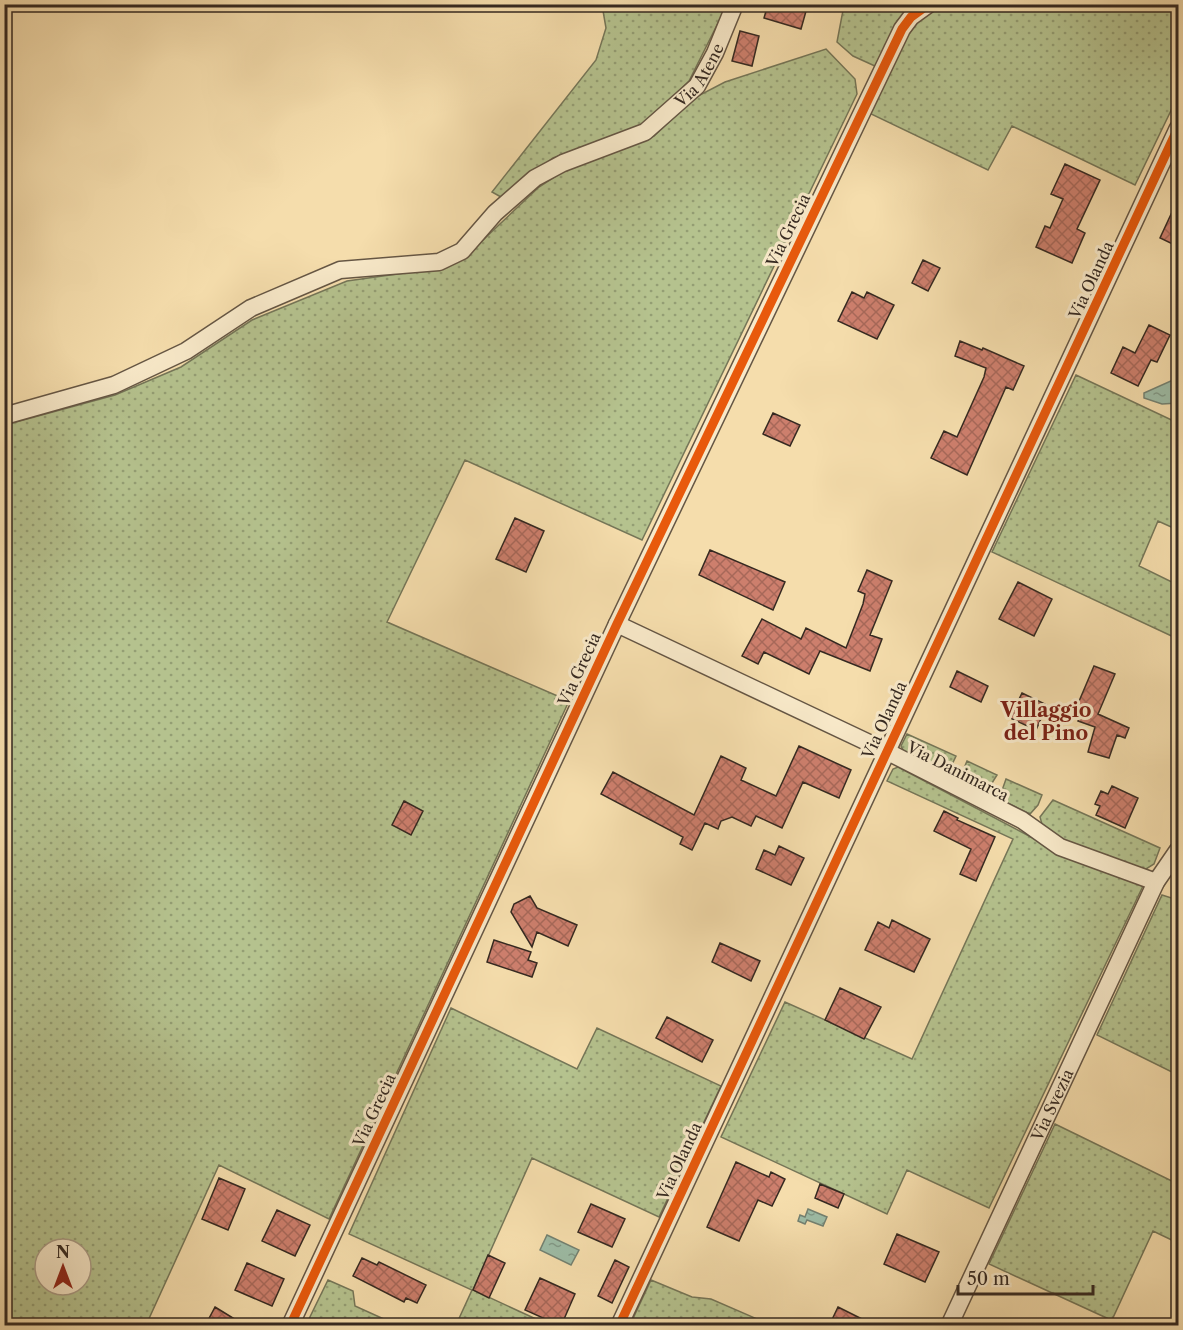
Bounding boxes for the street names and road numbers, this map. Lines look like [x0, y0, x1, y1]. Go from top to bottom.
street label: Via Atene [670, 40, 728, 112]
street label: Via Grecia [761, 190, 815, 271]
street label: Via Olanda [1064, 237, 1118, 323]
street label: Via Grecia [553, 628, 605, 710]
street label: Via Olanda [857, 677, 911, 763]
street label: Via Danimarca [903, 736, 1013, 806]
street label: Via Svezia [1026, 1065, 1078, 1145]
street label: Via Grecia [348, 1069, 400, 1151]
street label: Via Olanda [652, 1118, 706, 1204]

